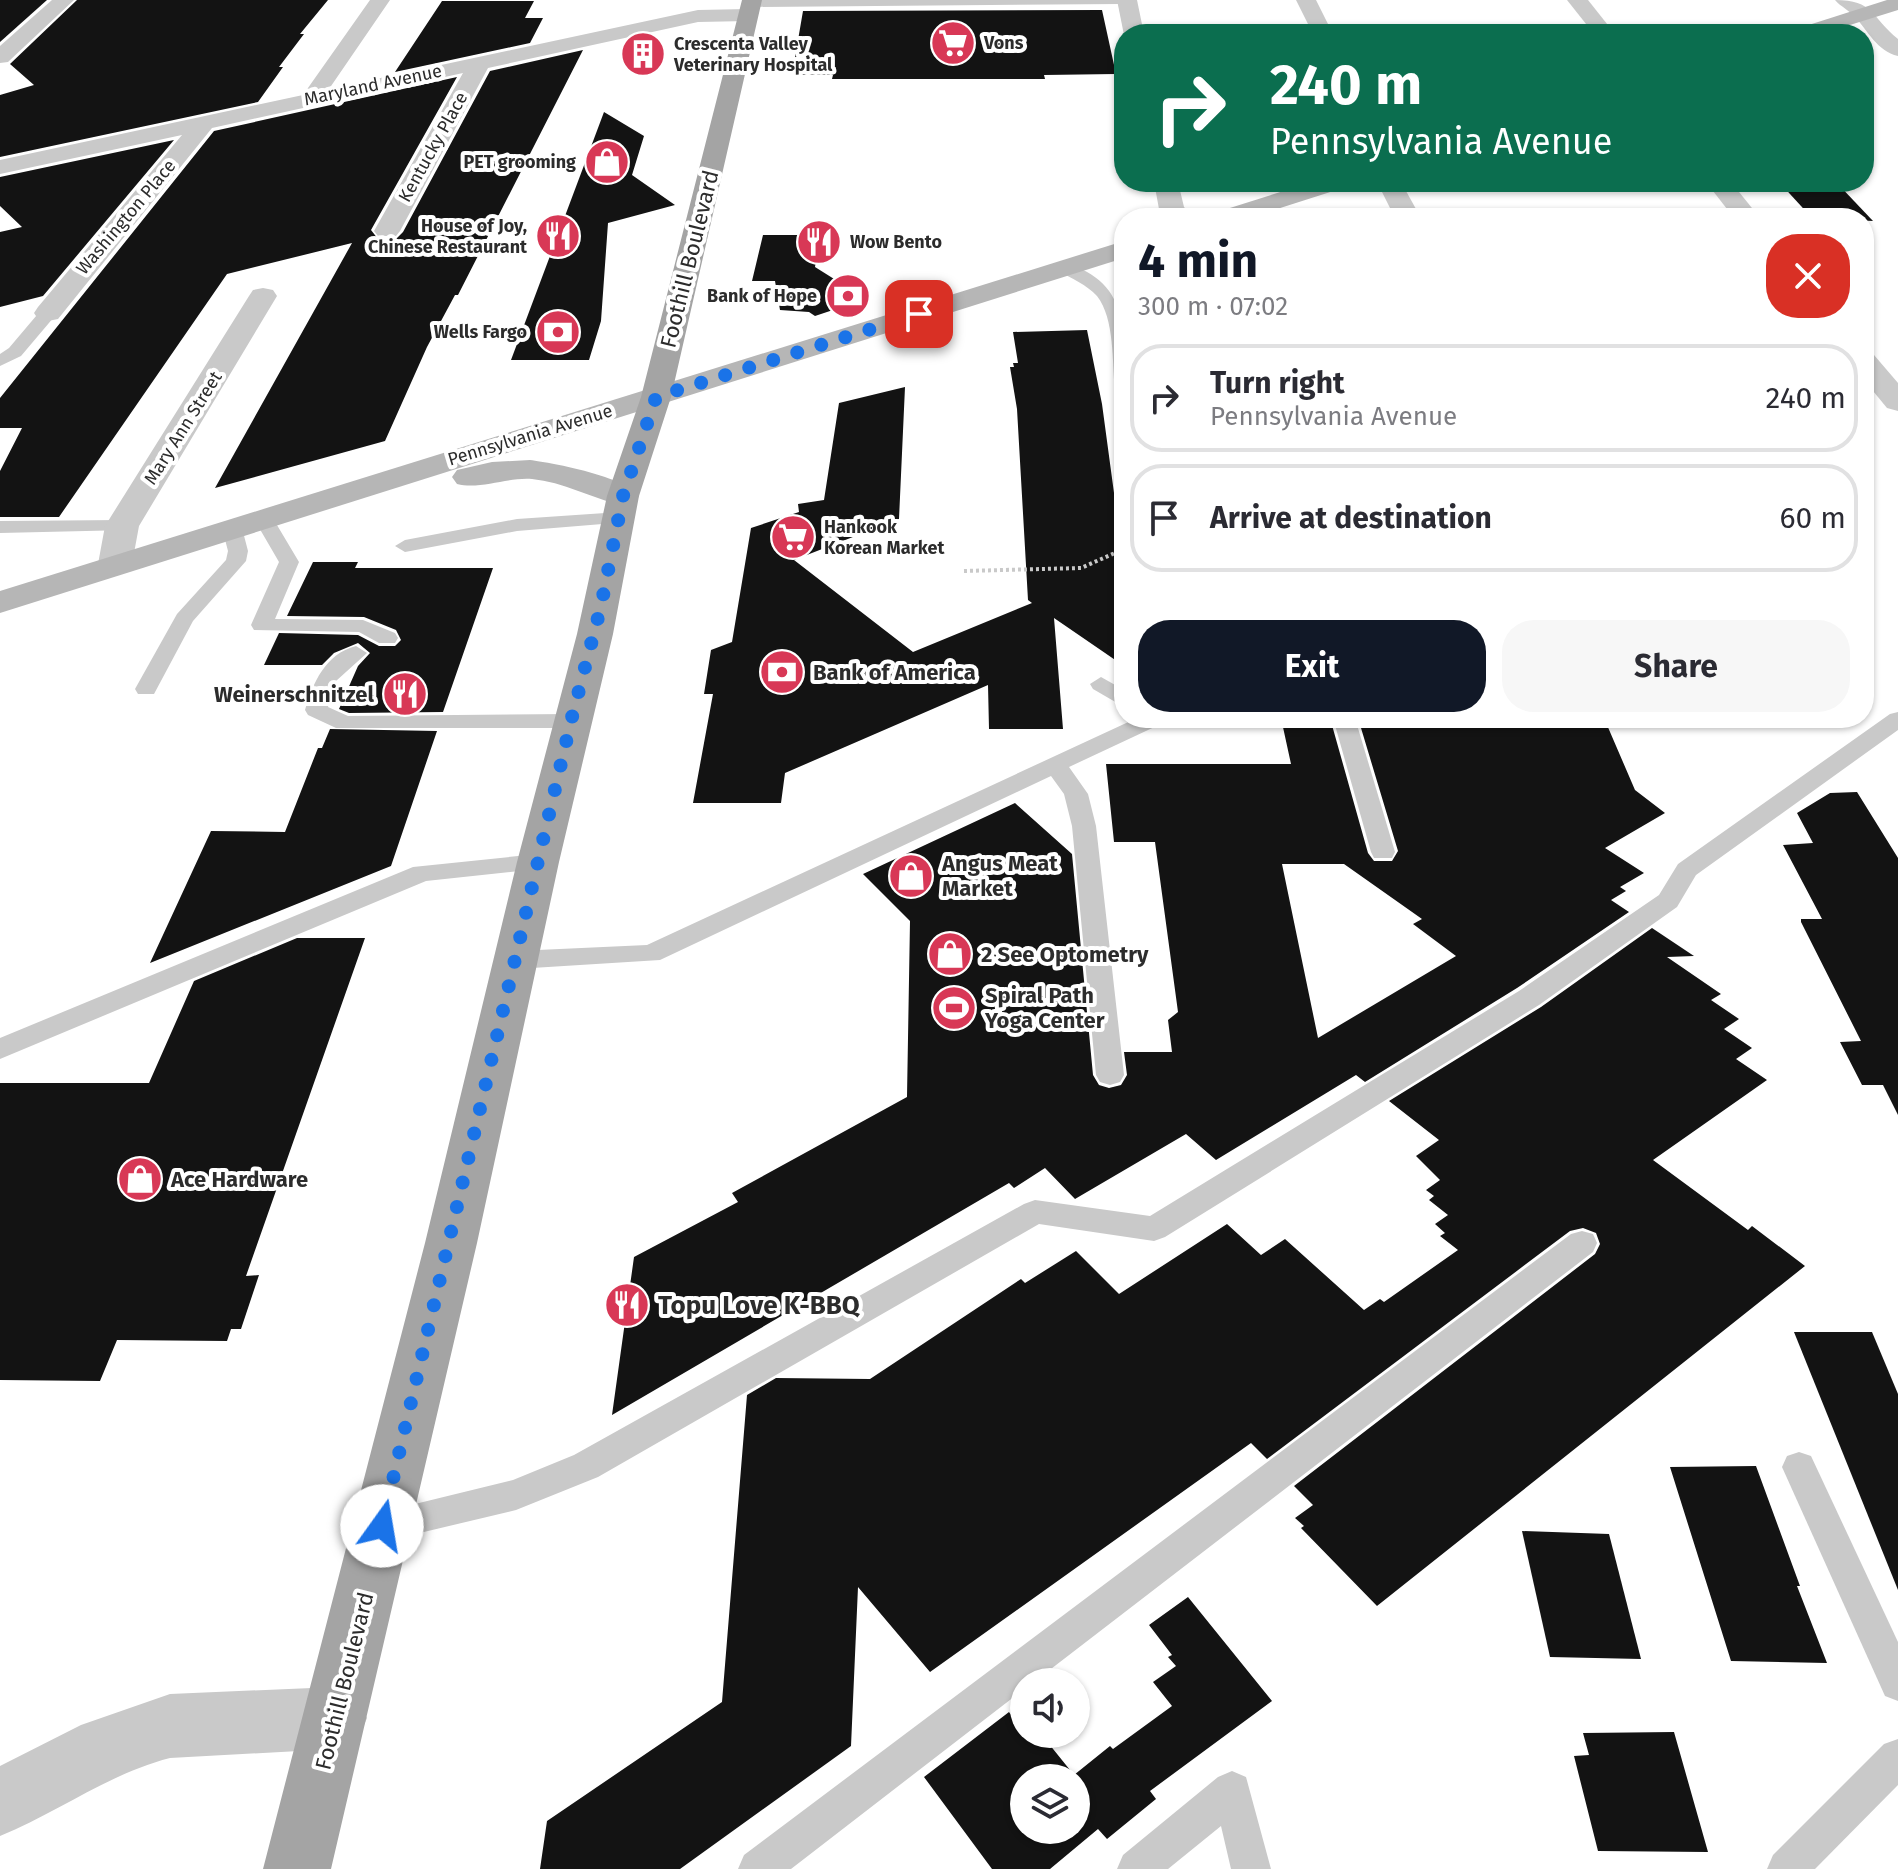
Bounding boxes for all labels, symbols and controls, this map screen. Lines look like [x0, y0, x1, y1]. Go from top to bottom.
supermarket icon: Vons [929, 19, 977, 67]
building icon: Crescenta Valley Veterinary Hospital [619, 30, 667, 78]
place label: Vons [983, 32, 1024, 54]
place label: Crescenta Valley Veterinary Hospital [673, 33, 833, 76]
text: 240 m [1270, 52, 1422, 119]
icon: right [1138, 56, 1242, 160]
street label: Maryland Avenue [302, 60, 444, 110]
street label: Kentucky Place [394, 88, 472, 206]
text: Pennsylvania Avenue [1270, 120, 1612, 164]
shop icon: PET grooming [583, 138, 631, 186]
place label: PET grooming [464, 151, 576, 173]
street label: Washington Place [72, 155, 180, 279]
street label: Foothill Boulevard [654, 167, 725, 351]
restaurant icon: House of Joy, Chinese Restaurant [534, 212, 582, 260]
place label: House of Joy, Chinese Restaurant [368, 215, 528, 258]
restaurant icon: Wow Bento [795, 218, 843, 266]
place label: Wow Bento [850, 231, 942, 253]
text: 4 min [1138, 232, 1258, 290]
button: close [1766, 234, 1850, 318]
bank icon: Bank of Hope [824, 272, 872, 320]
pin [885, 280, 953, 348]
place label: Bank of Hope [707, 285, 817, 307]
text: 300 m · 07:02 [1138, 291, 1288, 322]
icon: arrive [897, 292, 941, 336]
bank icon: Wells Fargo [534, 308, 582, 356]
place label: Wells Fargo [434, 321, 527, 343]
text: Turn right [1210, 365, 1345, 401]
street label: Mary Ann Street [139, 367, 227, 489]
icon: right [1142, 376, 1186, 420]
text: 240 m [1766, 380, 1846, 416]
street label: Pennsylvania Avenue [445, 399, 615, 471]
text: Pennsylvania Avenue [1210, 401, 1457, 432]
icon: arrive [1142, 496, 1186, 540]
text: Arrive at destination [1210, 500, 1492, 536]
text: 60 m [1780, 500, 1846, 536]
supermarket icon: Hankook Korean Market [769, 513, 817, 561]
place label: Hankook Korean Market [824, 516, 945, 559]
button: Exit [1138, 620, 1486, 712]
button: Share [1502, 620, 1850, 712]
bank icon: Bank of America [758, 648, 806, 696]
place label: Bank of America [813, 659, 976, 686]
restaurant icon: Weinerschnitzel [381, 670, 429, 718]
place label: Weinerschnitzel [214, 681, 374, 708]
place label: Angus Meat Market [941, 850, 1058, 902]
shop icon: Angus Meat Market [887, 852, 935, 900]
shop icon: 2 See Optometry [926, 930, 974, 978]
place label: 2 See Optometry [981, 941, 1149, 968]
place label: Spiral Path Yoga Center [984, 982, 1105, 1034]
sports icon: Spiral Path Yoga Center [930, 984, 978, 1032]
shop icon: Ace Hardware [116, 1155, 164, 1203]
place label: Ace Hardware [170, 1166, 308, 1193]
restaurant icon: Topu Love K-BBQ [603, 1281, 651, 1329]
place label: Topu Love K-BBQ [658, 1290, 861, 1321]
position arrow [340, 1484, 424, 1568]
street label: Foothill Boulevard [309, 1589, 380, 1773]
map controls [1010, 1668, 1090, 1844]
button: sound [1010, 1668, 1090, 1748]
button: layers [1010, 1764, 1090, 1844]

